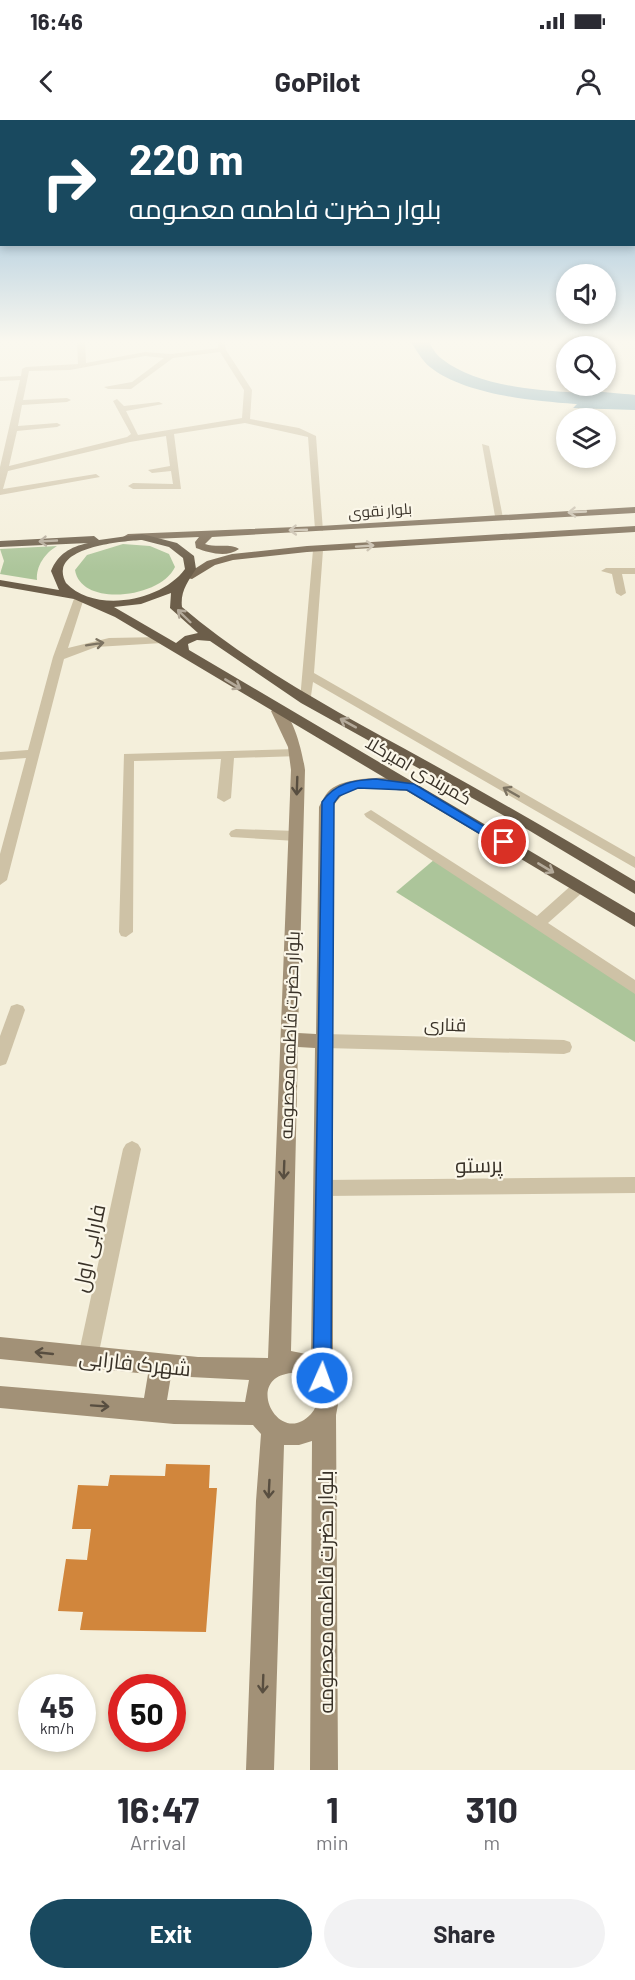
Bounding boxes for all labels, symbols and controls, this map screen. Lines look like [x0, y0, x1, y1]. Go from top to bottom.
text: 16:46 [30, 8, 83, 34]
icon: back [30, 65, 63, 98]
text: GoPilot [274, 65, 361, 97]
icon: person [572, 65, 605, 98]
text: 220 m [129, 133, 243, 183]
icon: right [30, 144, 108, 222]
text: بلوار حضرت فاطمه معصومه [129, 192, 442, 224]
map controls [556, 264, 616, 468]
button: sound [556, 264, 616, 324]
button: search [556, 336, 616, 396]
button: layers [556, 408, 616, 468]
street label: بلوار نقوی [347, 499, 413, 523]
one-way arrow [567, 507, 587, 518]
one-way arrow [289, 524, 309, 535]
one-way arrow [39, 536, 59, 547]
one-way arrow [355, 541, 374, 552]
one-way arrow [177, 609, 192, 623]
one-way arrow [84, 638, 104, 649]
one-way arrow [224, 678, 241, 690]
one-way arrow [339, 717, 357, 728]
street label: کمربندی امیرکلا [362, 731, 476, 810]
one-way arrow [292, 776, 303, 796]
one-way arrow [503, 786, 520, 798]
pin [478, 816, 529, 867]
icon: arrive [487, 825, 520, 858]
one-way arrow [537, 862, 554, 874]
street label: بلوار حضرت فاطمه معصومه [274, 930, 305, 1140]
street label: قناری [424, 1013, 466, 1036]
street label: پرستو [455, 1151, 503, 1180]
one-way arrow [278, 1160, 290, 1180]
street label: فارابی اول [66, 1202, 111, 1295]
street label: شهرک فارابی [78, 1344, 192, 1382]
position arrow [290, 1346, 354, 1410]
one-way arrow [35, 1347, 55, 1358]
one-way arrow [90, 1401, 110, 1412]
street label: بلوار حضرت فاطمه معصومه [312, 1470, 338, 1714]
one-way arrow [263, 1478, 274, 1498]
one-way arrow [258, 1673, 269, 1693]
speed limit sign: 50 [108, 1674, 186, 1752]
text: 45 [40, 1688, 74, 1724]
text: km/h [40, 1719, 74, 1737]
text: 16:47 [117, 1787, 199, 1830]
text: 1 [326, 1787, 339, 1830]
text: 310 [465, 1787, 518, 1830]
text: Arrival [130, 1830, 186, 1854]
text: min [316, 1830, 349, 1854]
text: m [483, 1830, 500, 1854]
button: Exit [30, 1899, 312, 1968]
button: Share [324, 1899, 605, 1968]

